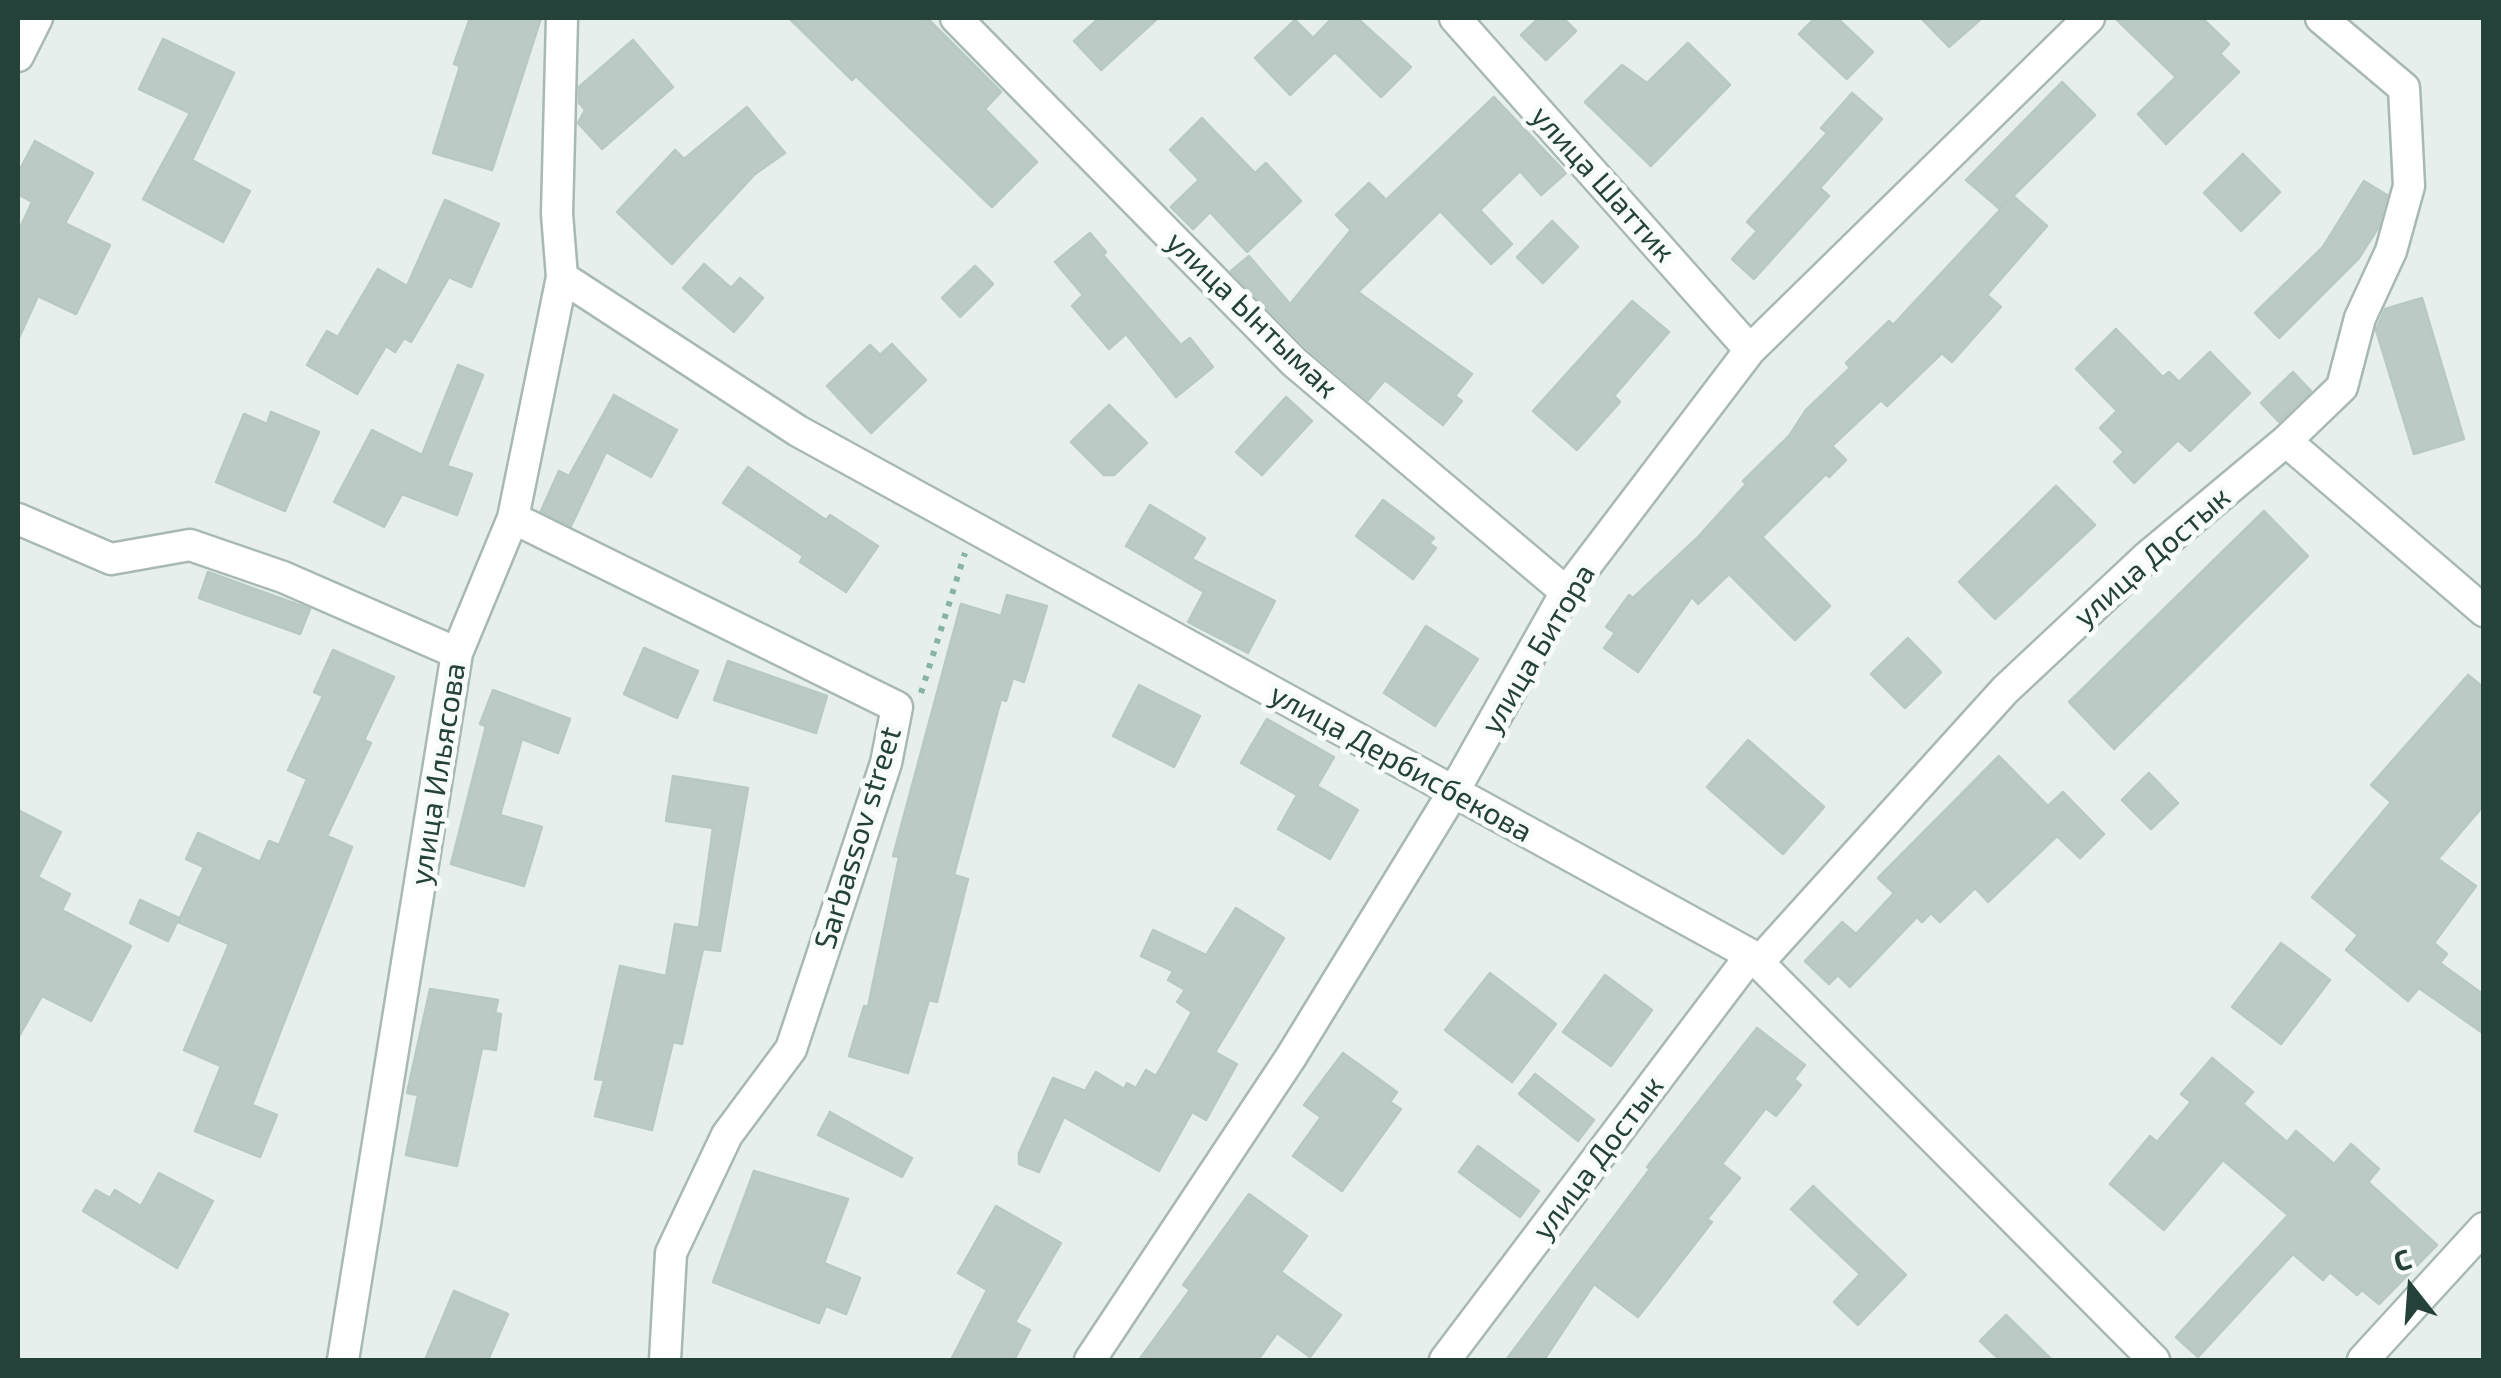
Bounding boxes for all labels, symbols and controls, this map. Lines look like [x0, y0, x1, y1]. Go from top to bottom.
street label: улица Шаттик [1523, 98, 1683, 270]
street label: улица Ынтымак [1159, 224, 1345, 406]
street label: улица Достык [2066, 479, 2238, 635]
street label: улица Битора [1473, 558, 1603, 740]
street label: улица Ильясова [403, 660, 473, 888]
street label: улица Дербисбекова [1264, 676, 1538, 850]
street label: Sarbassov street [807, 722, 909, 954]
street label: улица Достык [1525, 1069, 1671, 1247]
north arrow [2361, 1238, 2461, 1338]
text: С [2389, 1241, 2415, 1278]

